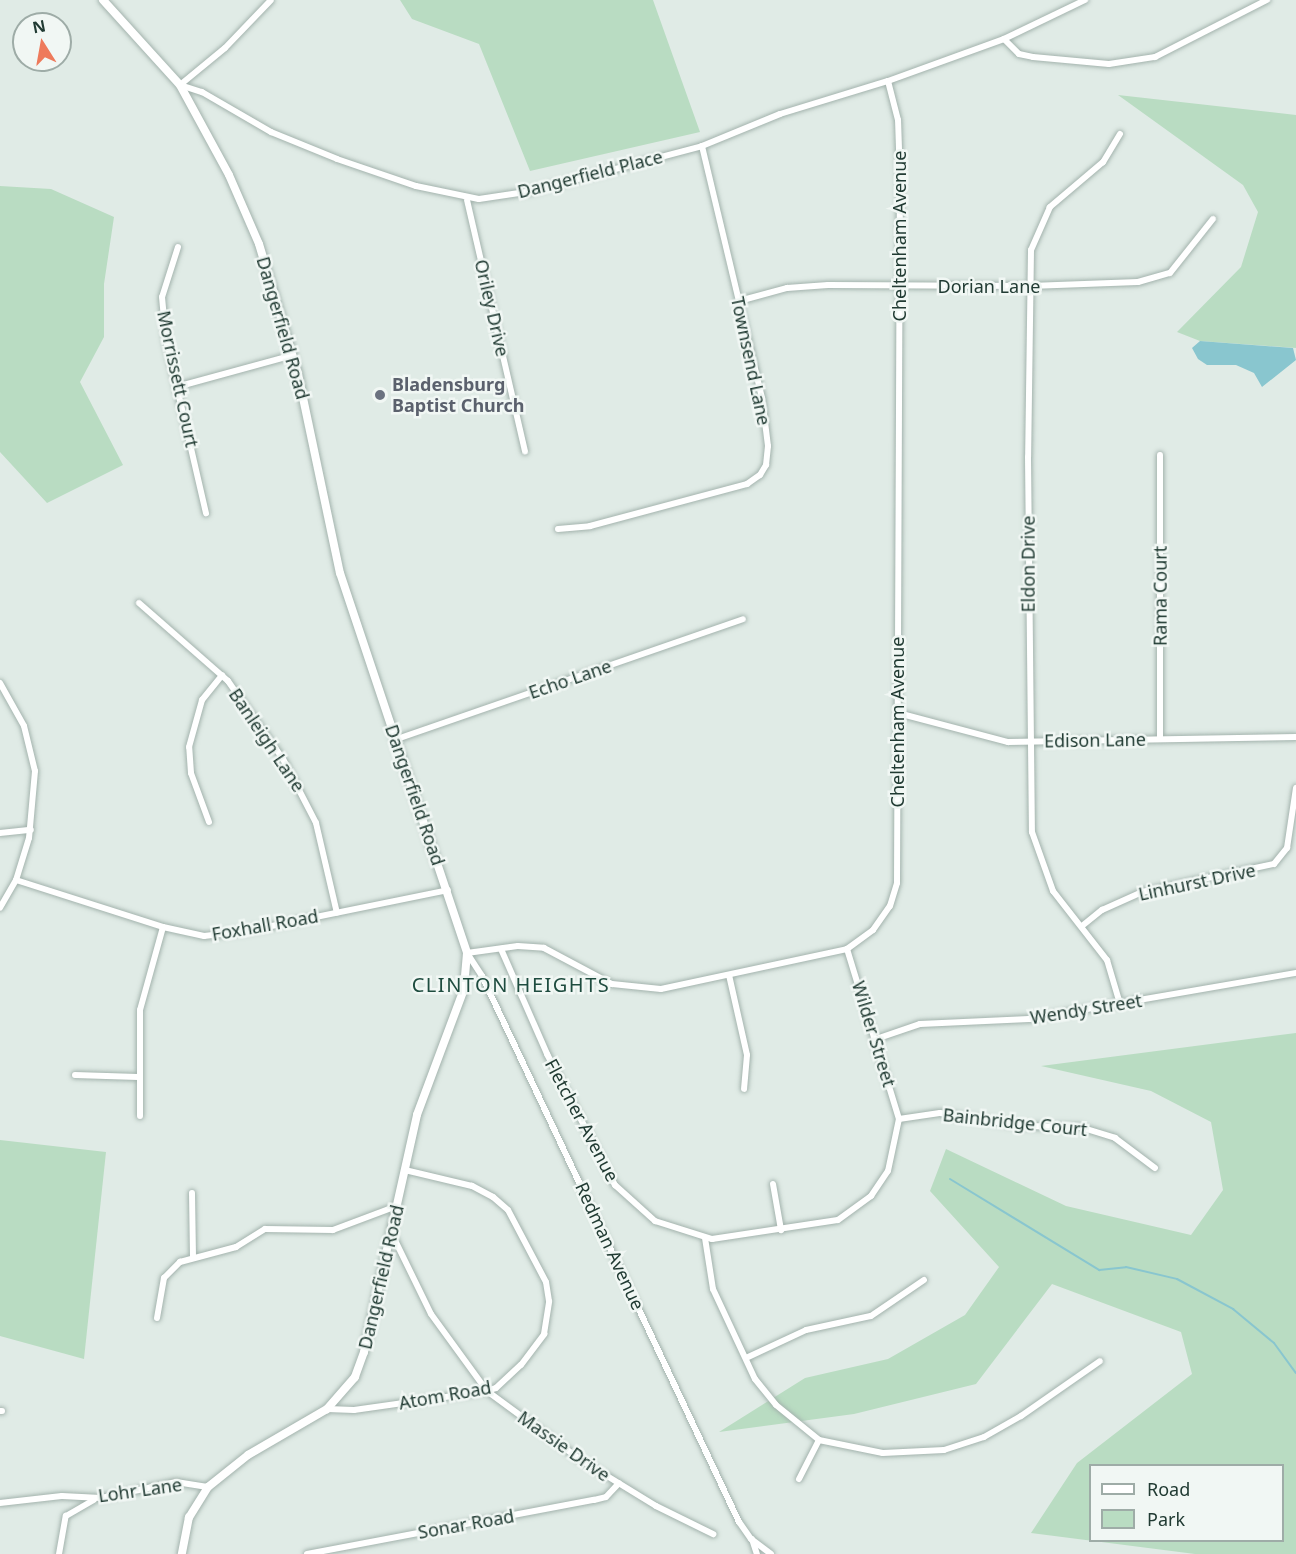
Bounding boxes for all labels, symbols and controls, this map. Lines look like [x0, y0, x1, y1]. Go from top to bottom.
north arrow [12, 12, 72, 72]
text: N [30, 14, 47, 38]
street label: Dangerfield Place [515, 146, 665, 202]
street label: Cheltenham Avenue [888, 151, 910, 321]
street label: Dangerfield Road [252, 254, 314, 402]
street label: Oriley Drive [470, 257, 514, 359]
street label: Dorian Lane [938, 275, 1040, 297]
street label: Townsend Lane [727, 295, 775, 427]
street label: Morrissett Court [153, 309, 203, 449]
place label: Bladensburg Baptist Church [392, 374, 524, 416]
marker: Bladensburg Baptist Church [373, 388, 387, 402]
street label: Eldon Drive [1017, 516, 1039, 612]
street label: Rama Court [1149, 546, 1171, 646]
street label: Cheltenham Avenue [886, 637, 908, 807]
street label: Echo Lane [526, 655, 614, 703]
street label: Banleigh Lane [224, 684, 310, 796]
street label: Dangerfield Road [381, 722, 449, 868]
street label: Edison Lane [1044, 728, 1146, 752]
street label: Linhurst Drive [1136, 859, 1258, 905]
street label: Foxhall Road [210, 905, 320, 945]
district label: CLINTON HEIGHTS [412, 972, 610, 996]
street label: Wilder Street [848, 978, 900, 1090]
street label: Wendy Street [1029, 990, 1143, 1028]
street label: Fletcher Avenue [541, 1055, 623, 1185]
street label: Bainbridge Court [942, 1104, 1088, 1140]
street label: Redman Avenue [571, 1179, 649, 1313]
street label: Dangerfield Road [354, 1203, 408, 1351]
street label: Atom Road [397, 1376, 493, 1414]
street label: Massie Drive [514, 1406, 614, 1486]
legend [1089, 1464, 1284, 1542]
street label: Lohr Lane [97, 1473, 183, 1507]
text: Road [1147, 1477, 1190, 1501]
street label: Sonar Road [416, 1505, 516, 1543]
text: Park [1147, 1507, 1185, 1531]

